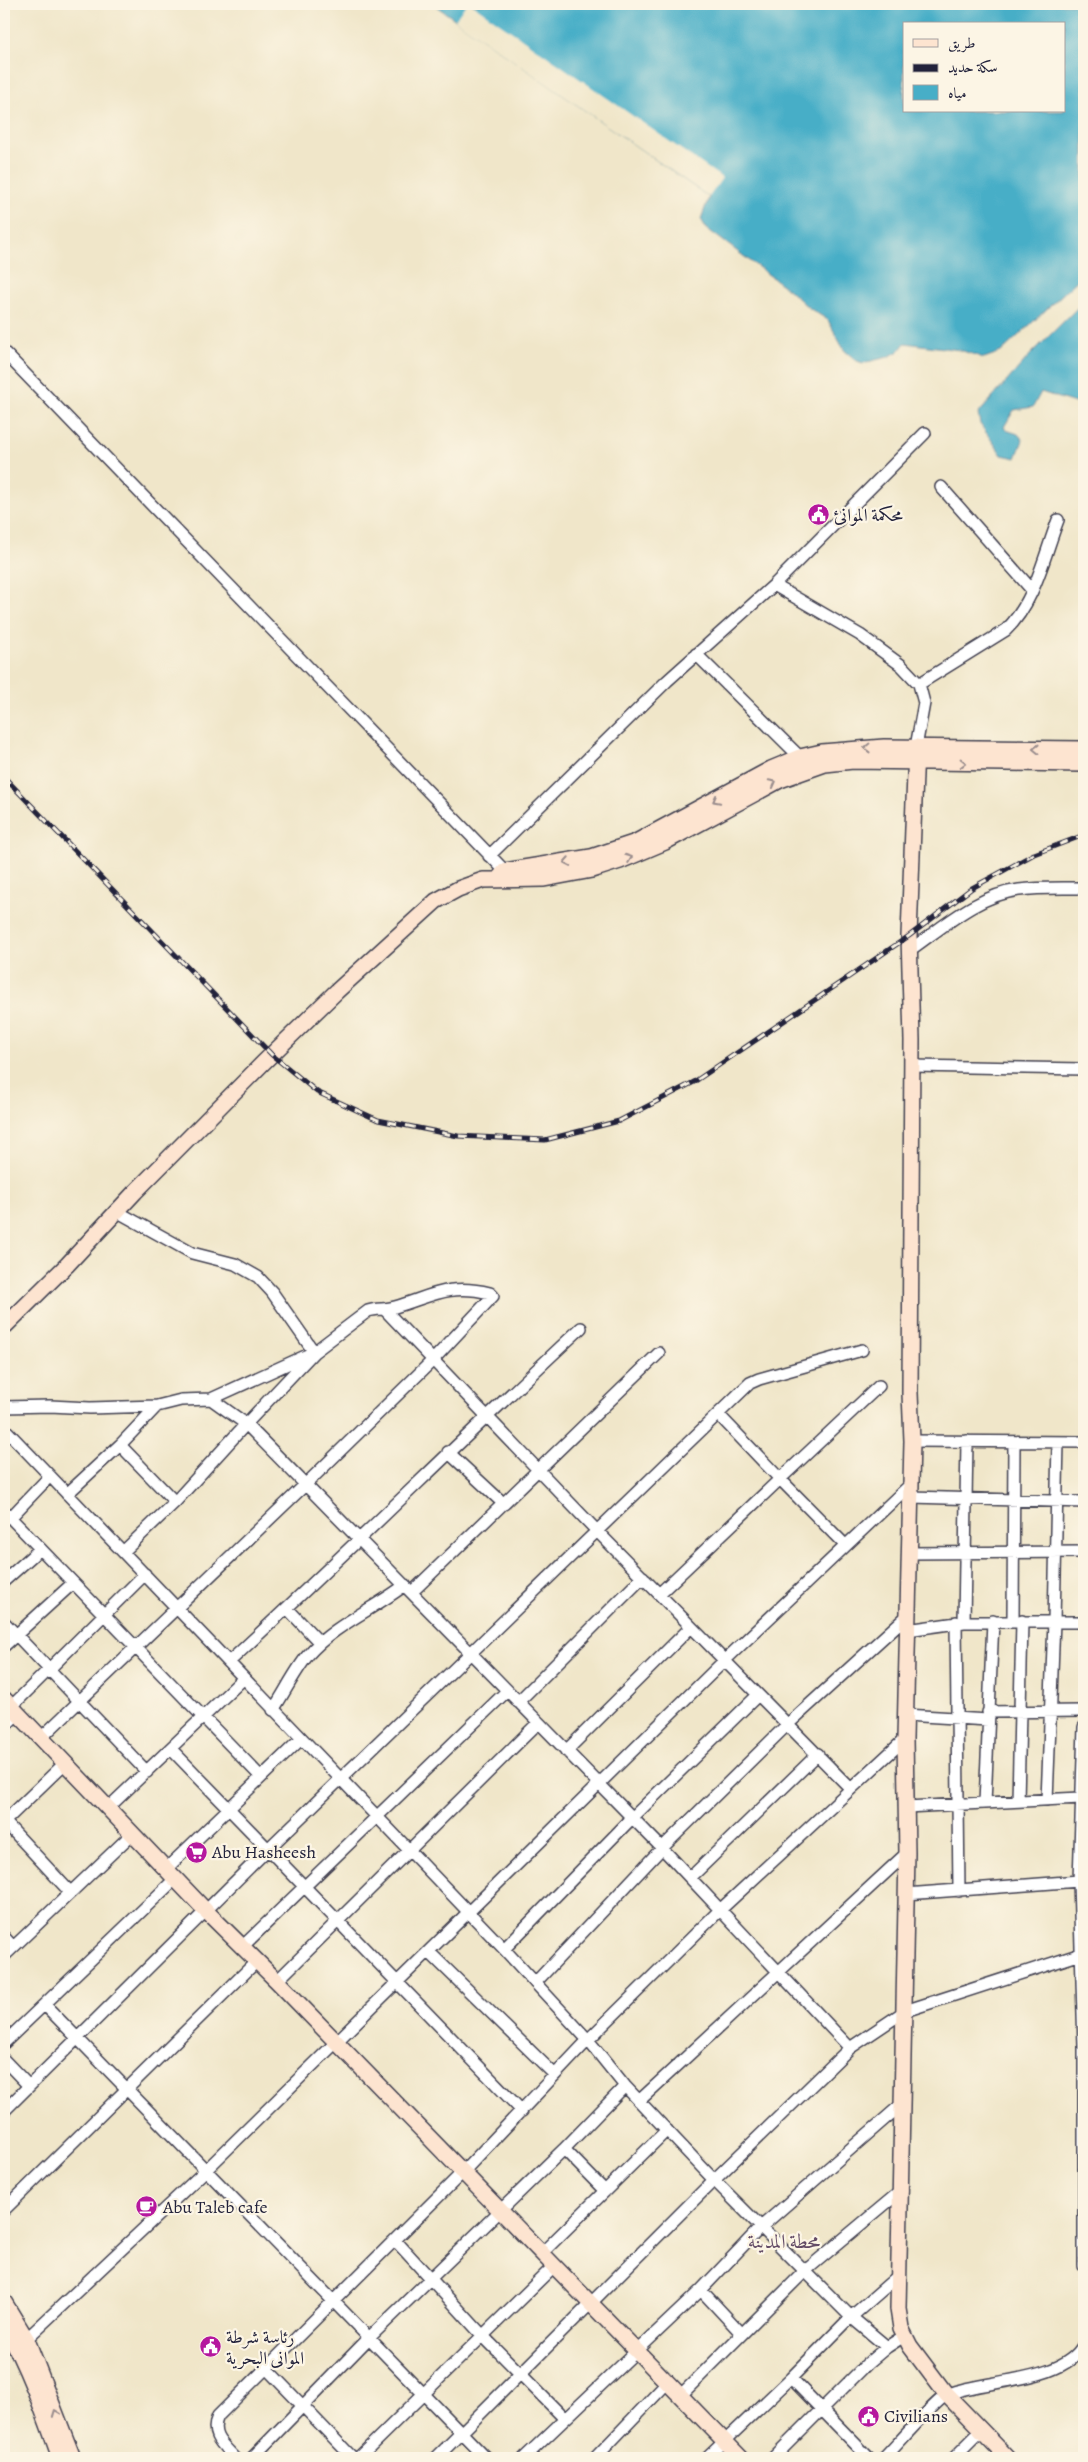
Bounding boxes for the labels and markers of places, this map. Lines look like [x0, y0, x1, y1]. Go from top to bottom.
public building icon: محكمة الموانئ [806, 503, 830, 527]
place label: محكمة الموانئ [834, 503, 903, 527]
supermarket icon: Abu Hasheesh [184, 1840, 208, 1864]
place label: Abu Hasheesh [211, 1840, 316, 1864]
cafe icon: Abu Taleb cafe [135, 2195, 159, 2219]
place label: Abu Taleb cafe [162, 2195, 268, 2219]
place label: رئاسة شرطة الموانى البحرية [226, 2325, 304, 2370]
public building icon: رئاسة شرطة الموانى البحرية [198, 2335, 222, 2359]
public building icon: Civilians [856, 2404, 880, 2428]
place label: Civilians [884, 2404, 948, 2428]

